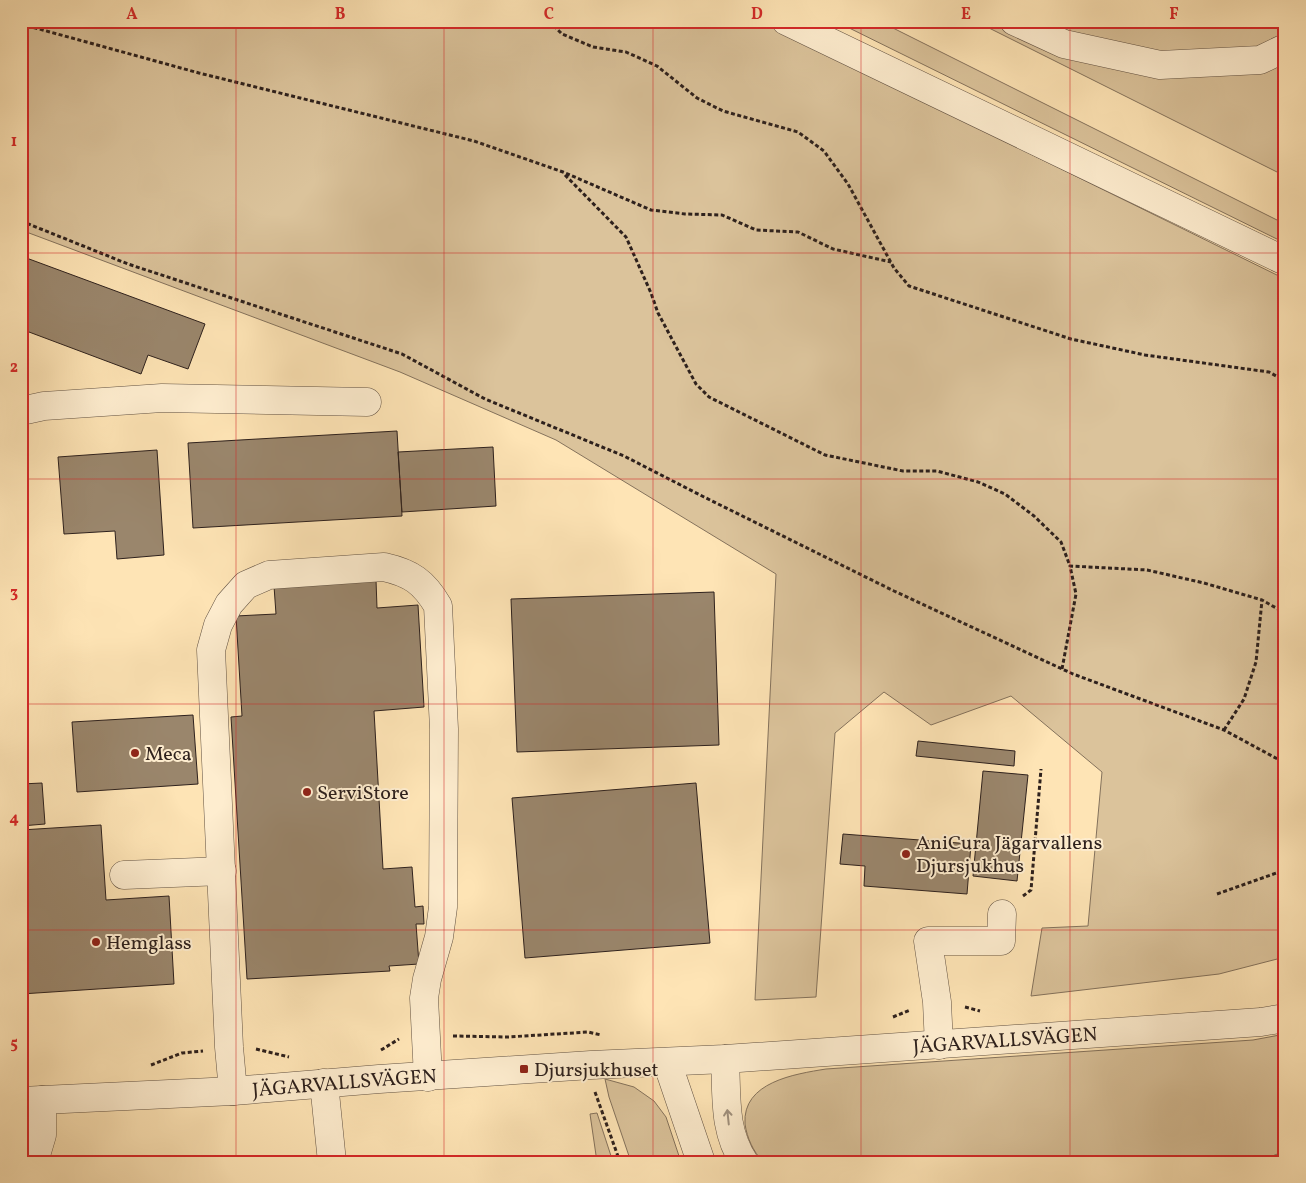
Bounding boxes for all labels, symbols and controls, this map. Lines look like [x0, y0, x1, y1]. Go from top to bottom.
text: A [126, 4, 138, 26]
text: B [335, 4, 346, 26]
text: C [544, 4, 554, 26]
text: D [751, 4, 763, 26]
text: E [961, 4, 971, 26]
text: F [1169, 4, 1179, 26]
text: 1 [11, 131, 17, 153]
text: 2 [10, 357, 18, 379]
text: 3 [10, 582, 18, 604]
place label: Meca [145, 741, 192, 769]
marker: Meca [129, 747, 141, 759]
place label: ServiStore [317, 780, 409, 808]
marker: ServiStore [301, 786, 313, 798]
text: 4 [9, 808, 19, 830]
place label: AniCura Jägarvallens Djursjukhus [916, 830, 1102, 881]
marker: AniCura Jägarvallens Djursjukhus [900, 848, 912, 860]
place label: Hemglass [106, 930, 192, 958]
marker: Hemglass [90, 936, 102, 948]
street label: JÄGARVALLSVÄGEN [912, 1021, 1099, 1062]
text: 5 [10, 1033, 18, 1055]
place label: Djursjukhuset [534, 1057, 659, 1085]
street label: JÄGARVALLSVÄGEN [251, 1063, 438, 1105]
marker: Djursjukhuset [518, 1063, 530, 1075]
one-way arrow [723, 1109, 733, 1125]

